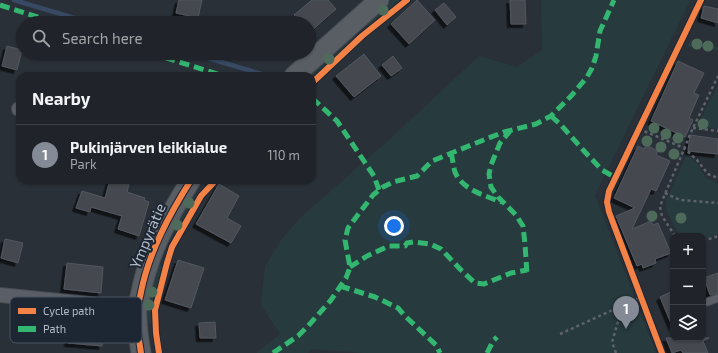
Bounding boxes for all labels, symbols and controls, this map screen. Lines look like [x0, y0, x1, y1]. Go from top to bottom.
search box [16, 16, 316, 60]
icon: search [30, 27, 52, 49]
text: Search here [62, 29, 143, 47]
text: Nearby [32, 88, 90, 108]
text: Pukinjärven leikkialue [70, 138, 227, 156]
text: 1 [42, 147, 48, 163]
text: 110 m [268, 147, 300, 163]
text: Park [70, 156, 97, 172]
street label: Ympyrätie [125, 200, 169, 271]
your location [384, 216, 404, 236]
map controls [670, 233, 706, 341]
button: + [670, 233, 706, 269]
button: − [670, 269, 706, 305]
pin: 1 [613, 296, 639, 329]
legend [10, 297, 142, 343]
text: Cycle path [43, 304, 95, 317]
button: layers [670, 305, 706, 341]
text: Path [43, 322, 66, 335]

